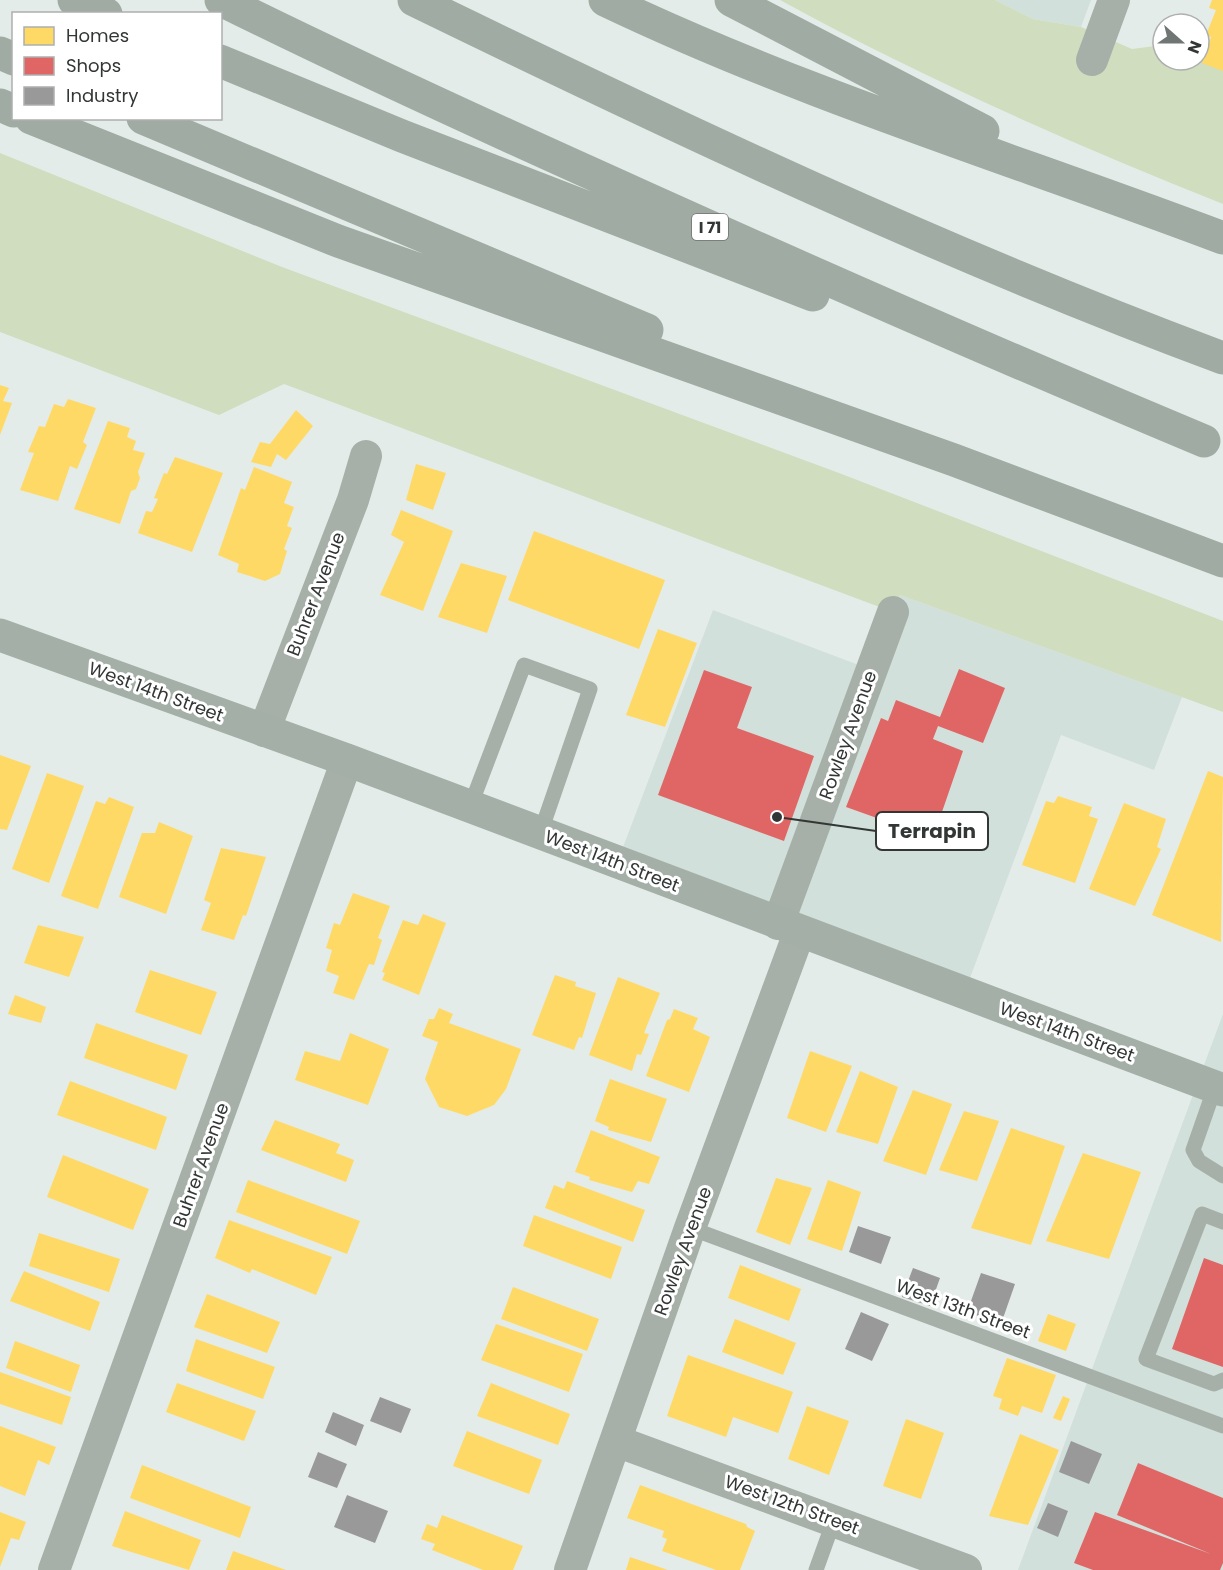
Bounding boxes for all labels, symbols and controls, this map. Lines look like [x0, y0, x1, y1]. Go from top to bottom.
legend [12, 12, 222, 120]
north arrow [1151, 12, 1211, 72]
text: Homes [66, 23, 129, 48]
text: N [1182, 37, 1207, 57]
text: Shops [66, 53, 121, 78]
text: Industry [66, 83, 138, 108]
road number: I 71 [692, 214, 728, 240]
street label: Buhrer Avenue [280, 528, 351, 659]
street label: West 14th Street [85, 655, 227, 728]
street label: Rowley Avenue [813, 667, 882, 803]
callout: Terrapin [876, 812, 988, 850]
text: Terrapin [888, 817, 976, 845]
street label: West 14th Street [541, 823, 683, 898]
street label: West 14th Street [996, 995, 1138, 1068]
street label: Buhrer Avenue [166, 1099, 235, 1231]
street label: Rowley Avenue [648, 1183, 717, 1319]
street label: West 13th Street [892, 1273, 1034, 1344]
street label: West 12th Street [722, 1469, 863, 1540]

